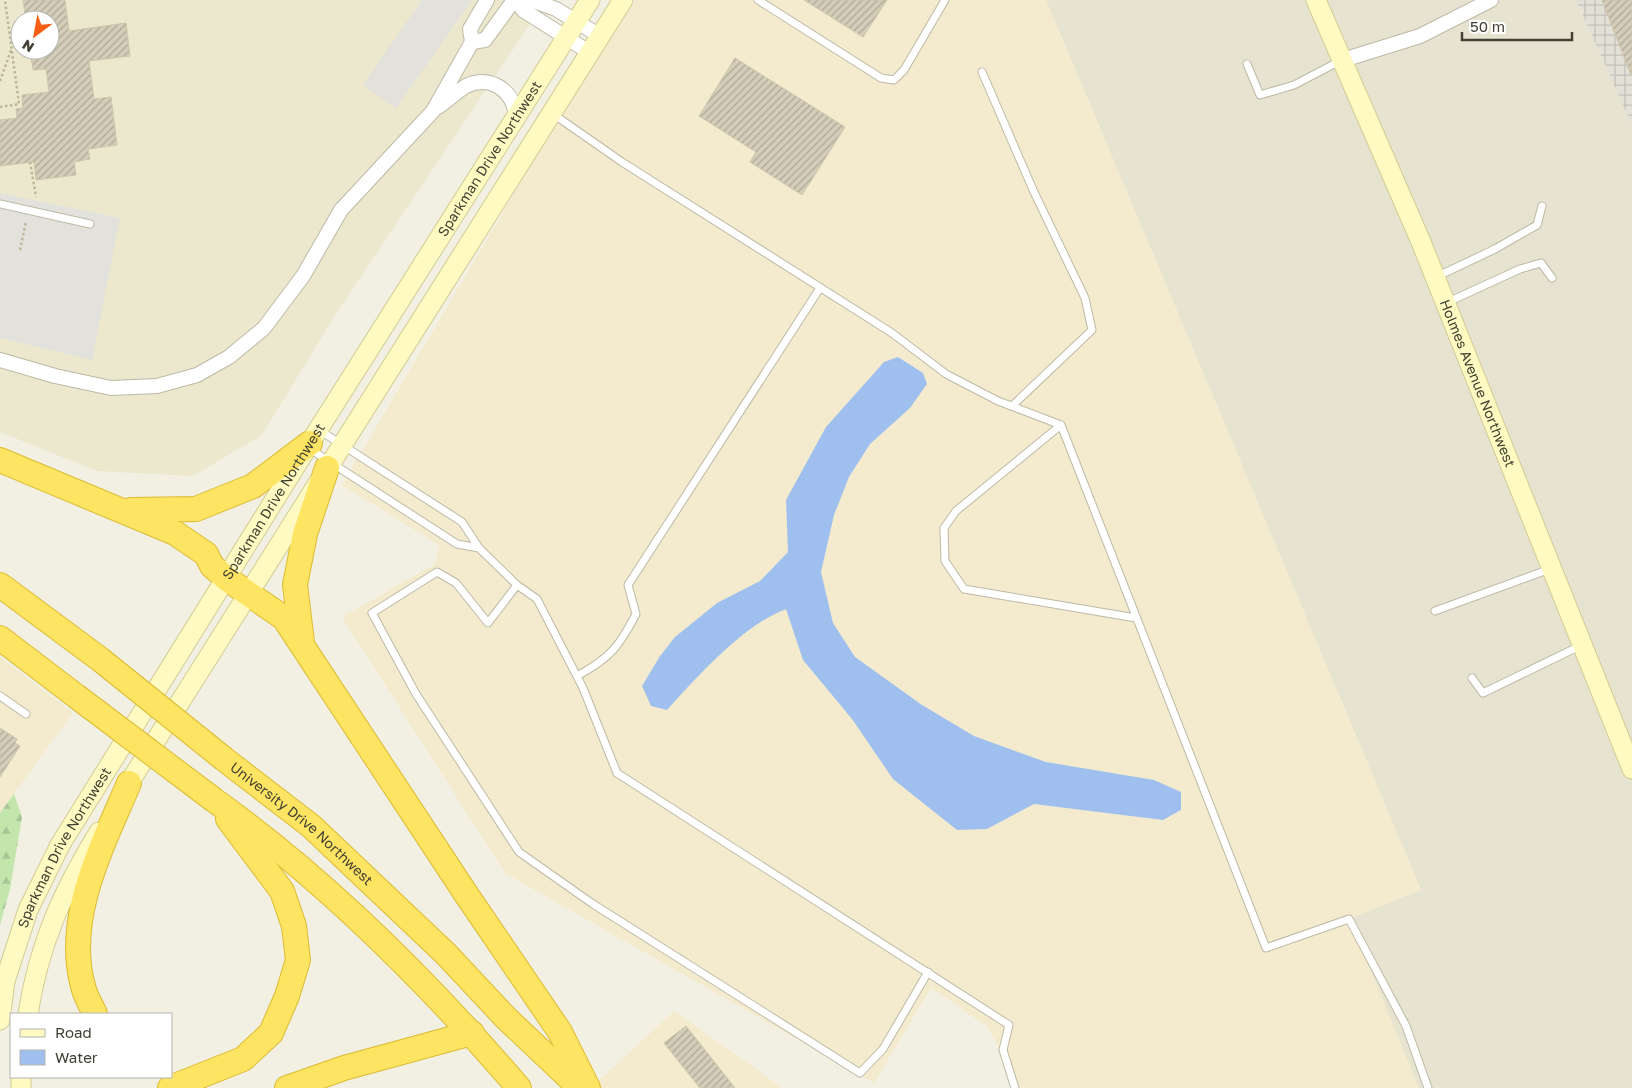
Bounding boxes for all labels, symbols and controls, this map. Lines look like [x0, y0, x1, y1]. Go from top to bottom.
north arrow [10, 10, 60, 60]
scale bar [1462, 10, 1572, 42]
text: 50 m [1470, 17, 1505, 35]
text: N [19, 36, 37, 56]
street label: Sparkman Drive Northwest [434, 78, 545, 239]
street label: Holmes Avenue Northwest [1437, 297, 1519, 469]
street label: Sparkman Drive Northwest [218, 420, 328, 582]
street label: University Drive Northwest [227, 758, 377, 888]
street label: Sparkman Drive Northwest [14, 764, 114, 930]
legend [10, 1013, 172, 1078]
text: Road [55, 1023, 92, 1041]
text: Water [55, 1048, 98, 1066]

